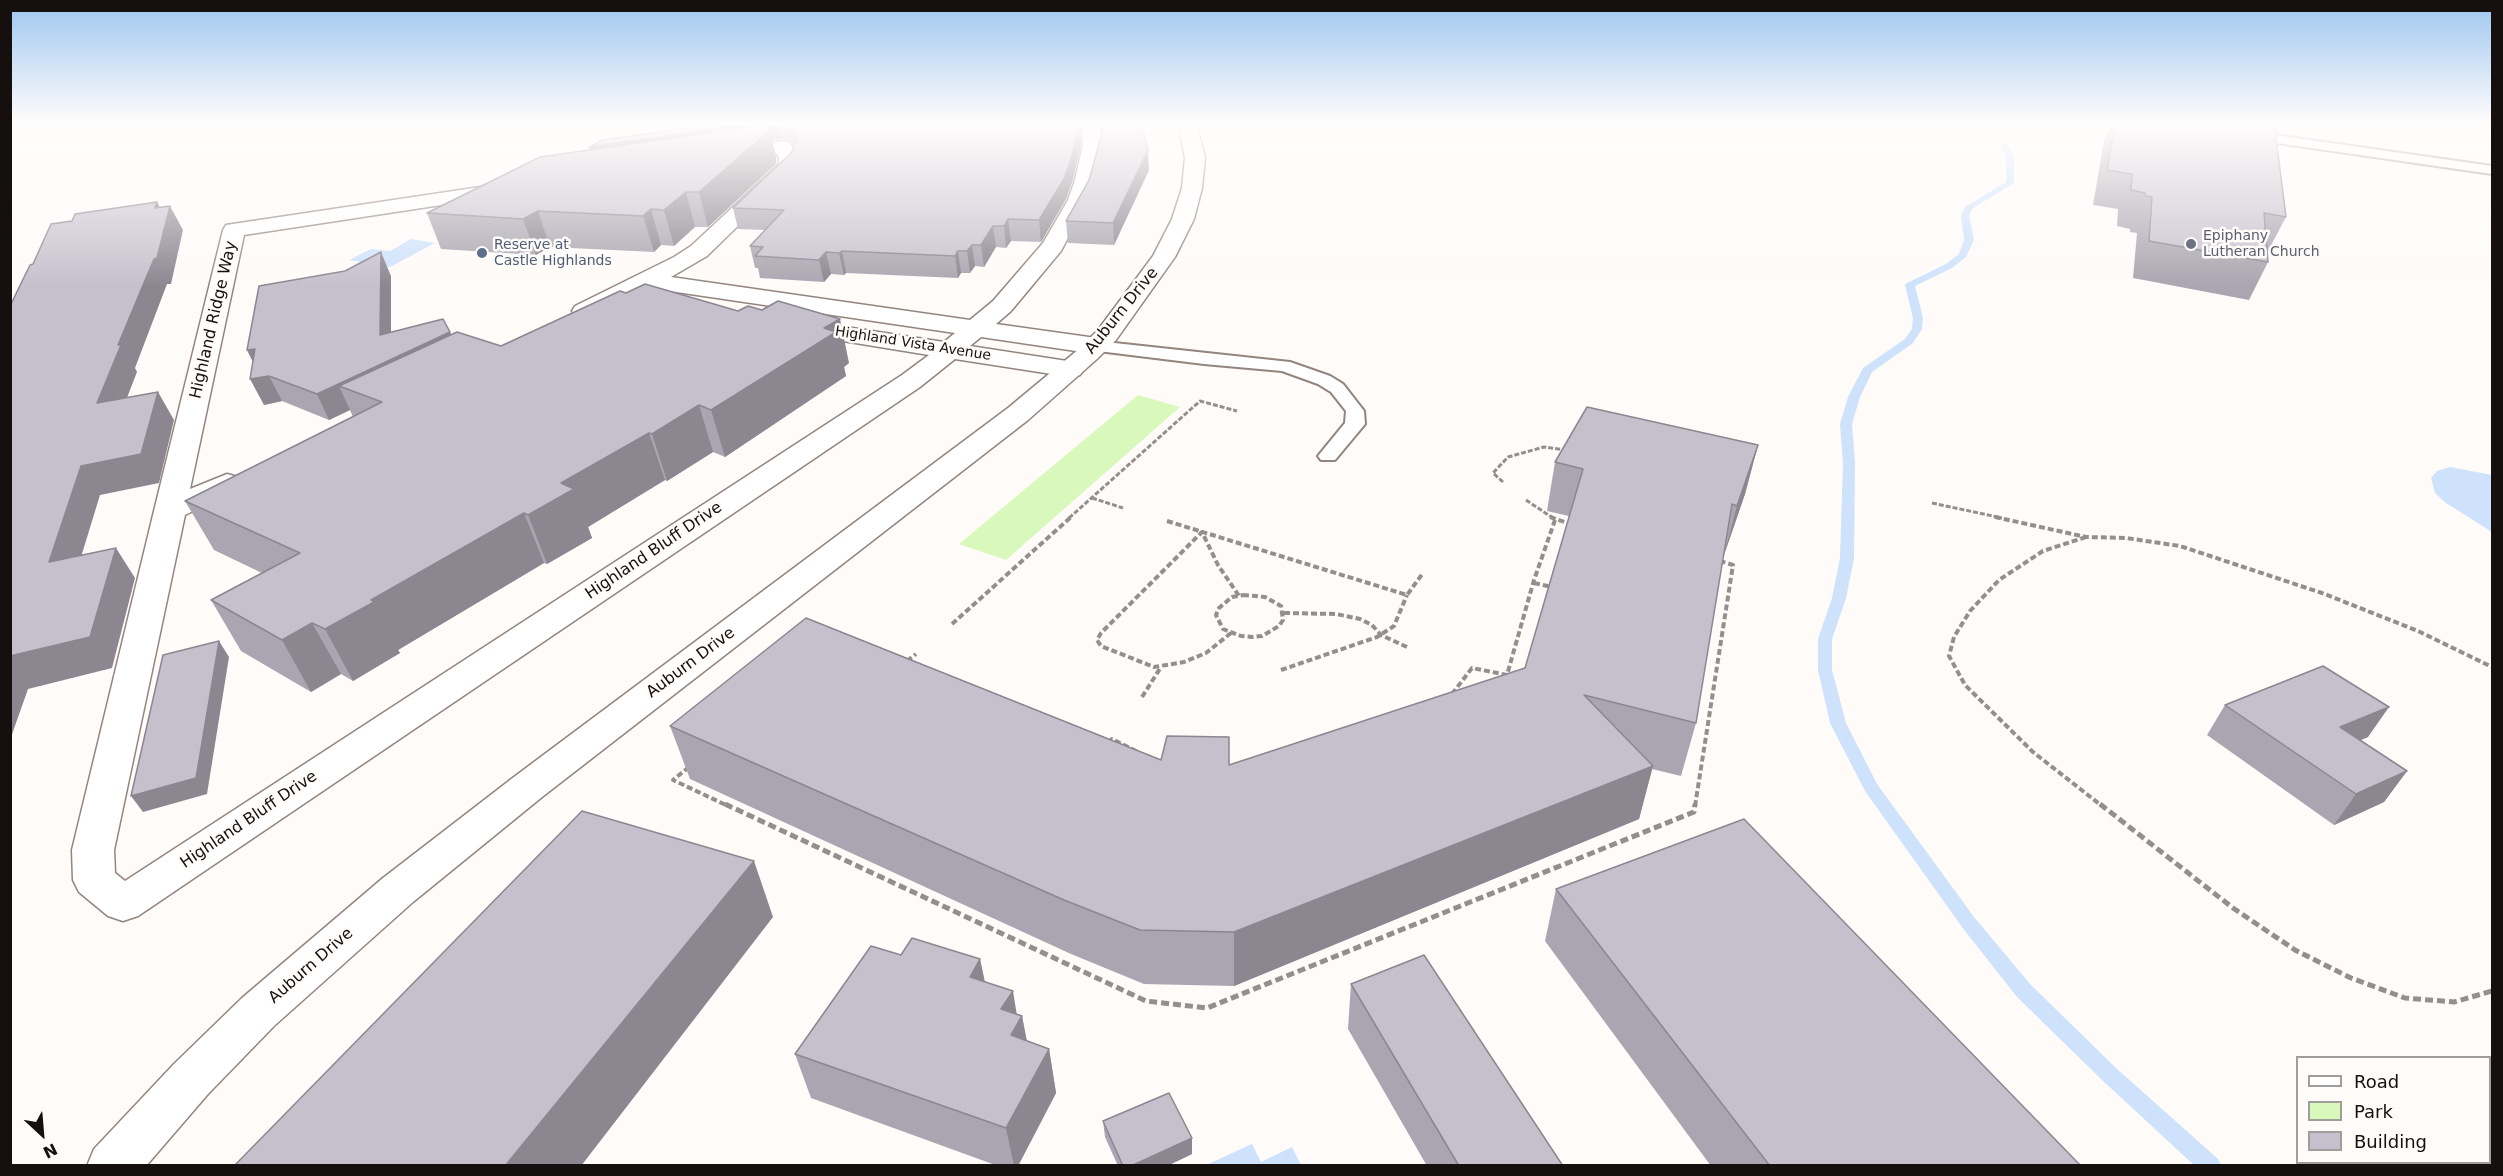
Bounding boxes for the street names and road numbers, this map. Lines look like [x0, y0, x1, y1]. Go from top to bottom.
street label: Highland Ridge Way [187, 239, 241, 401]
street label: Auburn Drive [1081, 264, 1163, 358]
street label: Highland Vista Avenue [834, 323, 992, 365]
street label: Highland Bluff Drive [582, 498, 726, 604]
street label: Auburn Drive [643, 624, 739, 702]
street label: Highland Bluff Drive [177, 767, 321, 873]
street label: Auburn Drive [265, 924, 357, 1008]

